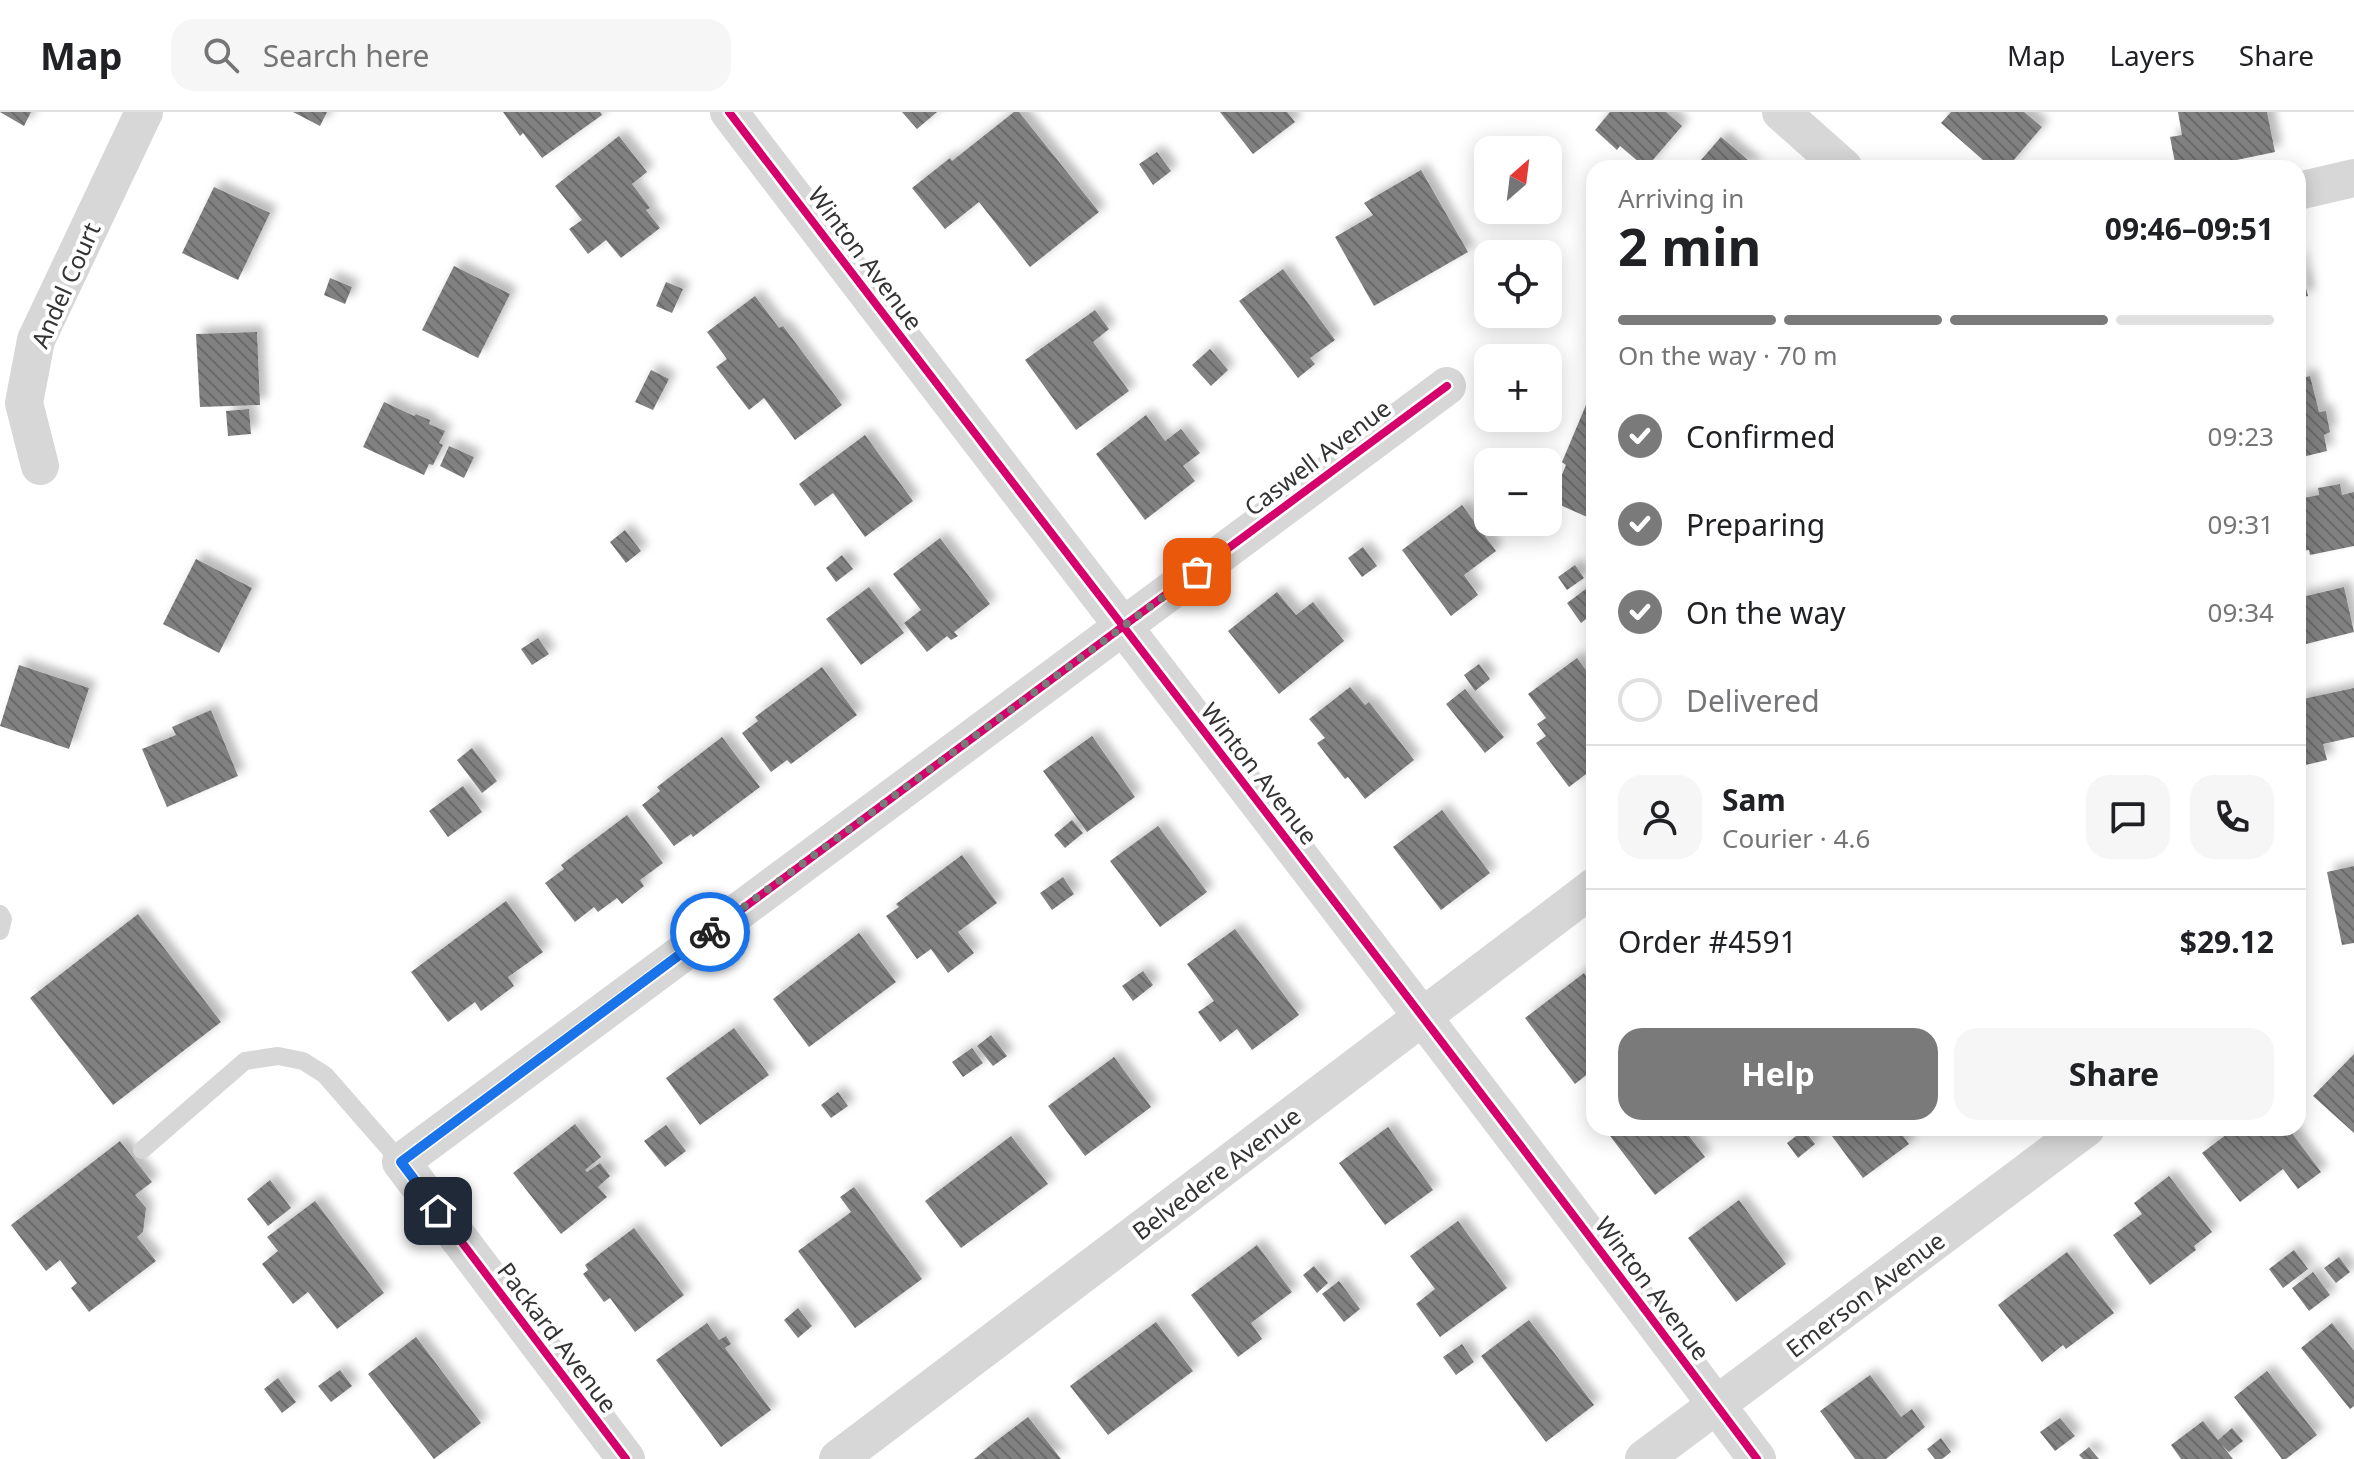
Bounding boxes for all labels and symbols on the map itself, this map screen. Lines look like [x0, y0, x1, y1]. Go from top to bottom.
north arrow [1474, 136, 1562, 224]
street label: Winton Avenue [801, 179, 931, 337]
street label: Andel Court [23, 217, 107, 353]
street label: Caswell Avenue [1237, 391, 1397, 523]
pin [1163, 538, 1231, 606]
street label: Winton Avenue [1194, 695, 1326, 851]
courier [670, 892, 750, 972]
street label: Belvedere Avenue [1125, 1099, 1307, 1247]
pin [404, 1177, 472, 1245]
street label: Winton Avenue [1588, 1209, 1718, 1367]
street label: Emerson Avenue [1779, 1223, 1951, 1365]
street label: Packard Avenue [491, 1255, 625, 1419]

